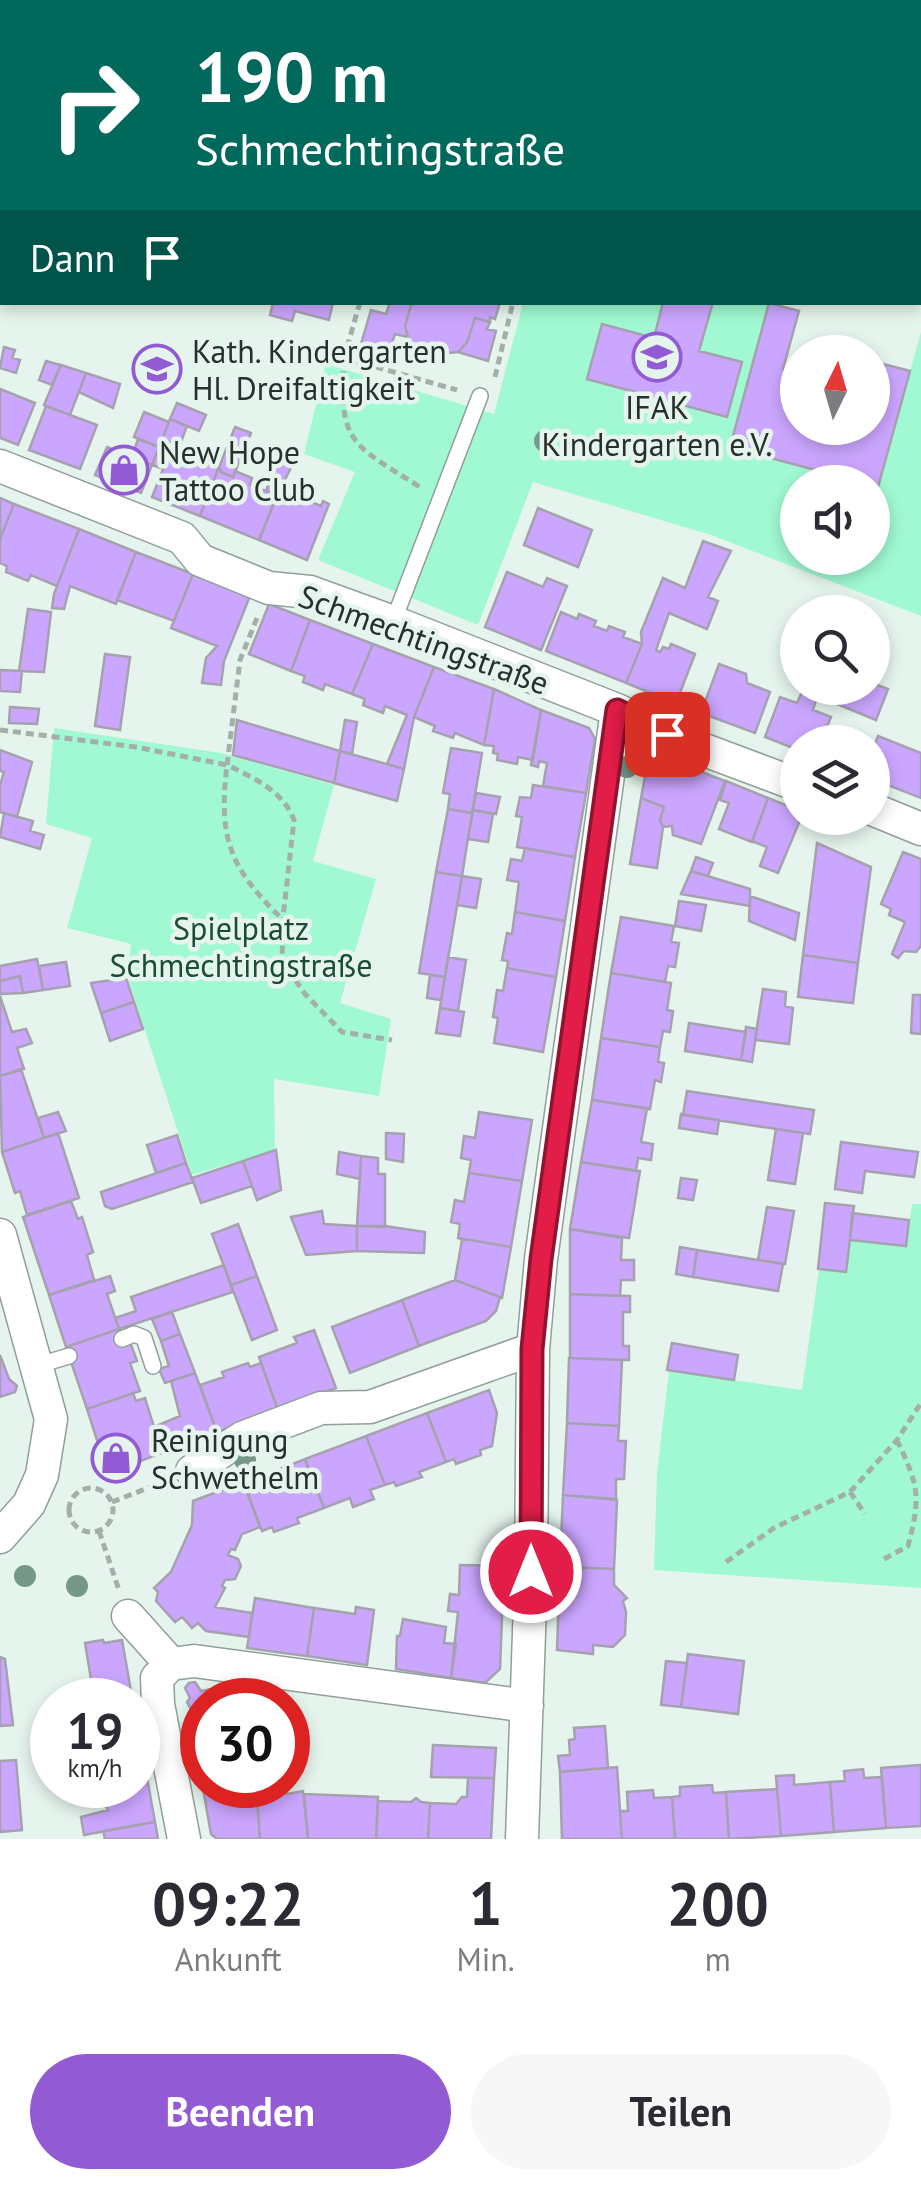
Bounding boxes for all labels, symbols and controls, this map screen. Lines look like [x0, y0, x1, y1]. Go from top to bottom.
text: 190 m [195, 31, 388, 121]
icon: right [30, 40, 160, 170]
text: Schmechtingstraße [195, 119, 565, 177]
icon: arrive [135, 230, 190, 285]
text: Dann [30, 233, 115, 282]
place label: Kath. Kindergarten Hl. Dreifaltigkeit [192, 330, 447, 409]
school or university icon: IFAK Kindergarten e.V. [631, 331, 683, 383]
north arrow [780, 335, 890, 445]
map controls [780, 335, 890, 835]
school or university icon: Kath. Kindergarten Hl. Dreifaltigkeit [131, 343, 183, 395]
place label: IFAK Kindergarten e.V. [542, 386, 772, 465]
place label: New Hope Tattoo Club [159, 431, 316, 510]
shop icon: New Hope Tattoo Club [98, 444, 150, 496]
button: sound [780, 465, 890, 575]
street label: Schmechtingstraße [293, 574, 555, 704]
button: search [780, 595, 890, 705]
pin [625, 692, 710, 777]
icon: arrive [640, 707, 695, 762]
button: layers [780, 725, 890, 835]
park label: Spielplatz Schmechtingstraße [109, 907, 373, 986]
place label: Reinigung Schwethelm [151, 1419, 319, 1498]
shop icon: Reinigung Schwethelm [90, 1432, 142, 1484]
position arrow [479, 1520, 583, 1624]
speed limit sign: 30 [180, 1678, 310, 1808]
text: 19 [67, 1698, 123, 1763]
text: km/h [68, 1752, 122, 1784]
text: 09:22 [152, 1864, 304, 1942]
text: 1 [469, 1864, 503, 1942]
text: 200 [667, 1864, 769, 1942]
text: Ankunft [175, 1938, 282, 1980]
text: Min. [456, 1938, 515, 1980]
text: m [705, 1938, 731, 1980]
button: Beenden [30, 2054, 451, 2169]
button: Teilen [471, 2054, 891, 2169]

